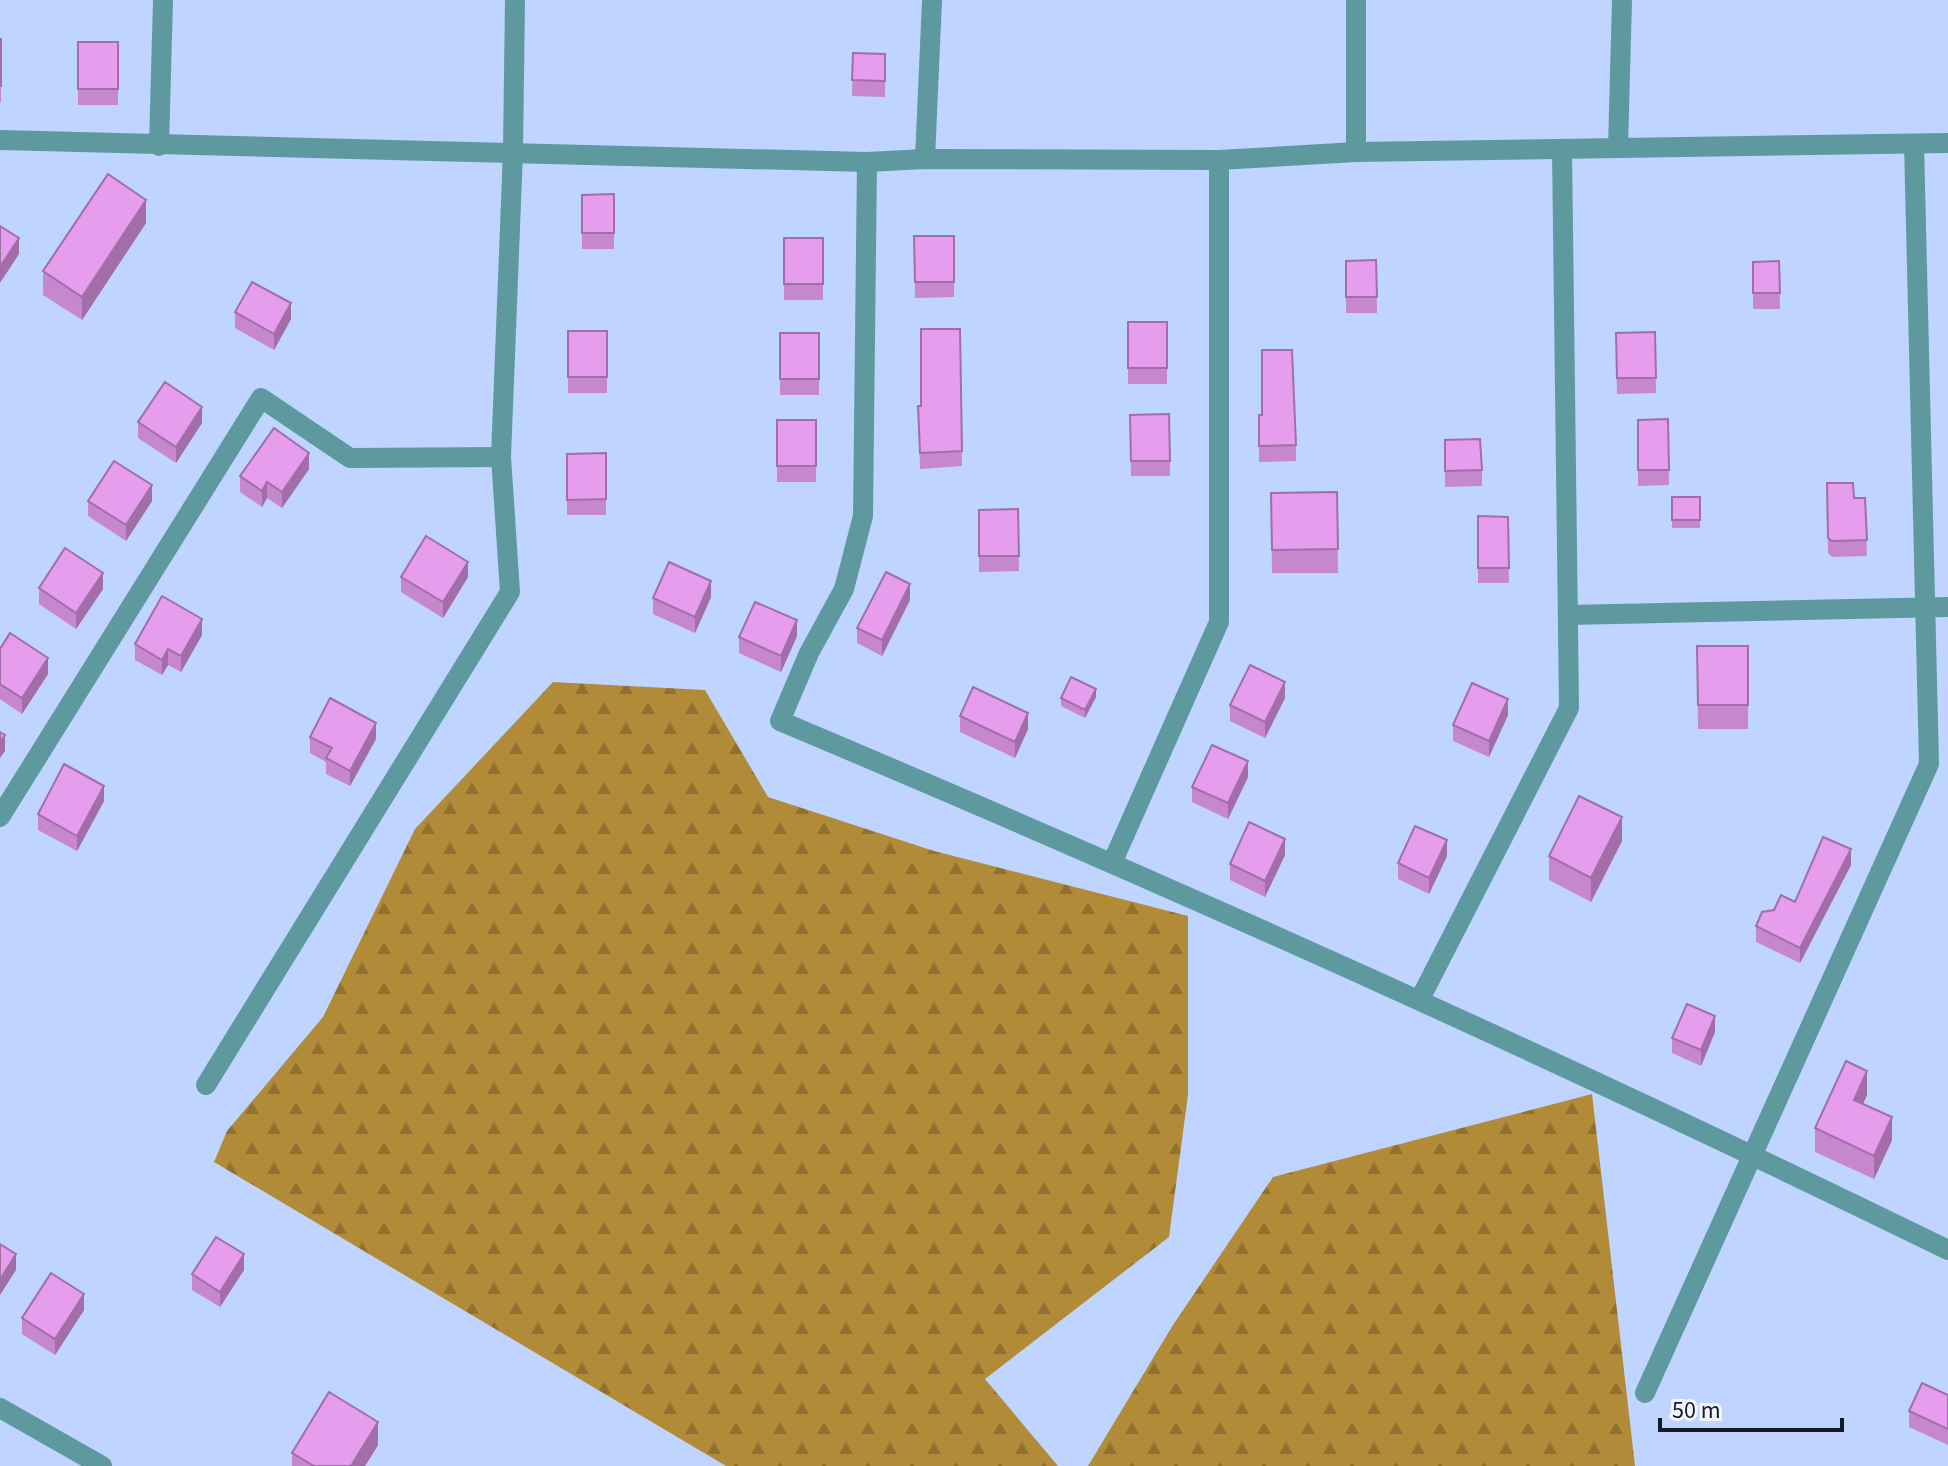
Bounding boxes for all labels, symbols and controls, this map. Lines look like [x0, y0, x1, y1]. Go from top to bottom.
scale bar [1660, 1382, 1842, 1432]
text: 50 m [1672, 1393, 1721, 1428]

